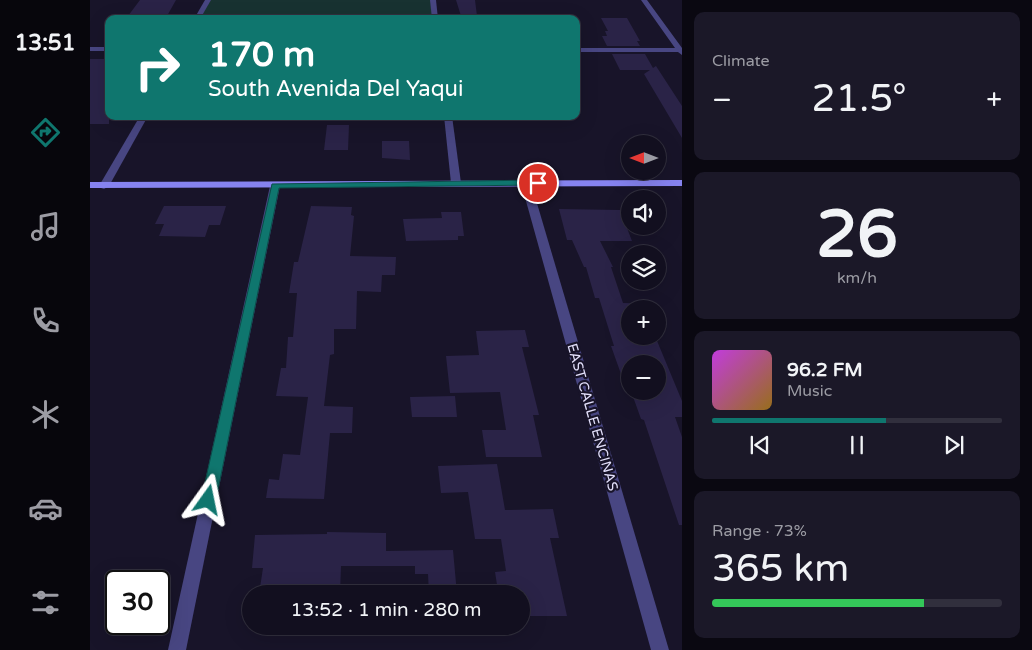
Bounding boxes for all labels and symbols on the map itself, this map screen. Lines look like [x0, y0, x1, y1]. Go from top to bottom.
north arrow [621, 135, 666, 180]
pin [517, 162, 559, 204]
street label: EAST CALLE ENCINAS [563, 341, 622, 493]
position arrow [181, 473, 233, 525]
speed limit sign: 30 [105, 570, 170, 635]

